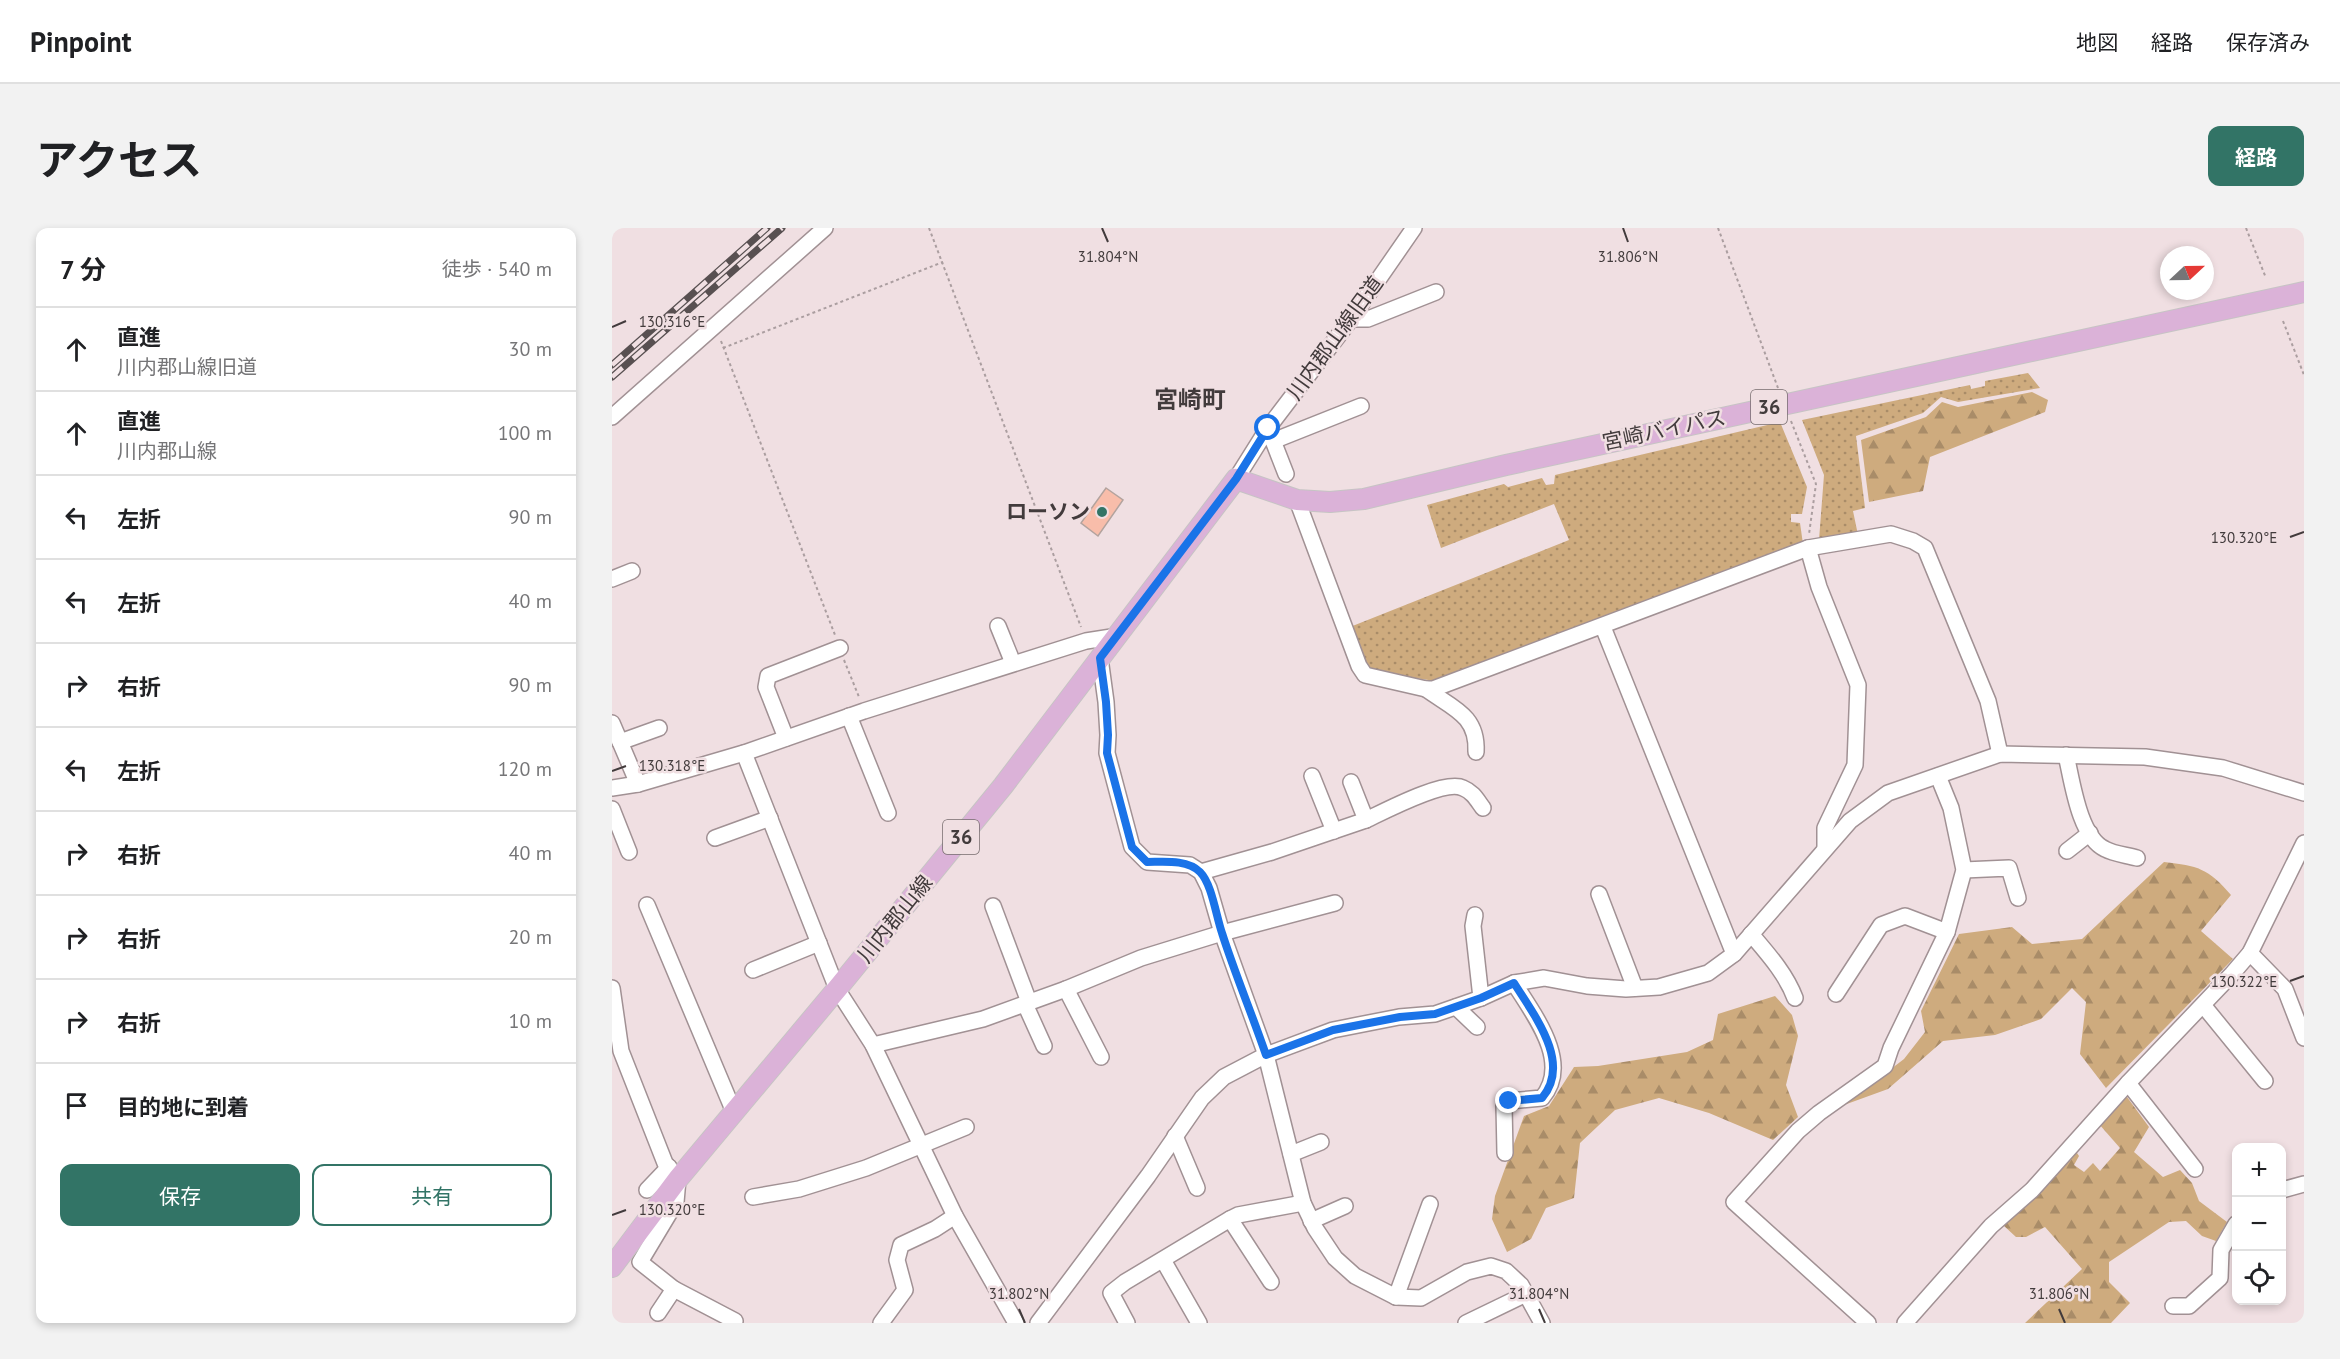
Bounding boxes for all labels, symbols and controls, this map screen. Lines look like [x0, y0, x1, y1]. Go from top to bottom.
text: Pinpoint [30, 23, 132, 60]
text: 地図 [2076, 29, 2118, 56]
text: 経路 [2151, 29, 2193, 56]
text: 保存済み [2226, 29, 2310, 56]
button: 経路 [2208, 126, 2304, 186]
text: アクセス [36, 132, 202, 187]
north arrow [2160, 246, 2214, 300]
text: 31.804°N [1078, 247, 1138, 266]
text: 31.806°N [1598, 247, 1658, 266]
text: 7 分 [60, 253, 106, 286]
text: 徒歩 · 540 m [442, 256, 552, 282]
street label: 川内郡山線旧道 [1280, 270, 1389, 405]
text: 130.316°E [639, 312, 705, 331]
text: 直進 [117, 323, 161, 351]
icon: ahead [60, 333, 93, 366]
text: 30 m [509, 336, 552, 362]
text: 川内郡山線旧道 [117, 354, 257, 380]
district label: 宮崎町 [1154, 384, 1226, 415]
road number: 36 [1751, 390, 1787, 424]
street label: 宮崎バイパス [1600, 403, 1728, 456]
text: 直進 [117, 407, 161, 435]
route start [1254, 414, 1280, 440]
icon: ahead [60, 417, 93, 450]
text: 100 m [498, 420, 552, 446]
text: 川内郡山線 [117, 438, 217, 464]
place label: ローソン [1006, 498, 1090, 525]
icon: left [60, 501, 93, 534]
text: 90 m [509, 504, 552, 530]
text: 左折 [117, 505, 161, 533]
marker: ローソン [1095, 505, 1109, 519]
text: 130.320°E [2211, 528, 2277, 547]
icon: left [60, 585, 93, 618]
text: 40 m [509, 588, 552, 614]
text: 左折 [117, 589, 161, 617]
icon: right [60, 669, 93, 702]
text: 90 m [509, 672, 552, 698]
text: 右折 [117, 673, 161, 701]
icon: left [60, 753, 93, 786]
text: 120 m [498, 756, 552, 782]
text: 130.318°E [639, 756, 705, 775]
text: 左折 [117, 757, 161, 785]
road number: 36 [943, 820, 979, 854]
icon: right [60, 837, 93, 870]
text: 40 m [509, 840, 552, 866]
text: 右折 [117, 841, 161, 869]
street label: 川内郡山線 [851, 869, 938, 968]
icon: right [60, 921, 93, 954]
text: 20 m [509, 924, 552, 950]
text: 右折 [117, 925, 161, 953]
text: 130.322°E [2211, 972, 2277, 991]
icon: right [60, 1005, 93, 1038]
text: 10 m [509, 1008, 552, 1034]
text: 右折 [117, 1009, 161, 1037]
route end [1495, 1087, 1521, 1113]
icon: arrive [60, 1089, 93, 1122]
text: 目的地に到着 [117, 1093, 249, 1121]
map controls [2232, 1143, 2286, 1305]
button: + [2232, 1143, 2286, 1197]
button: 保存 [60, 1164, 300, 1226]
button: 共有 [312, 1164, 552, 1226]
button: − [2232, 1197, 2286, 1251]
text: 130.320°E [639, 1200, 705, 1219]
button: locate [2232, 1251, 2286, 1305]
text: 31.802°N [989, 1284, 1049, 1303]
text: 31.804°N [1509, 1284, 1569, 1303]
text: 31.806°N [2029, 1284, 2089, 1303]

